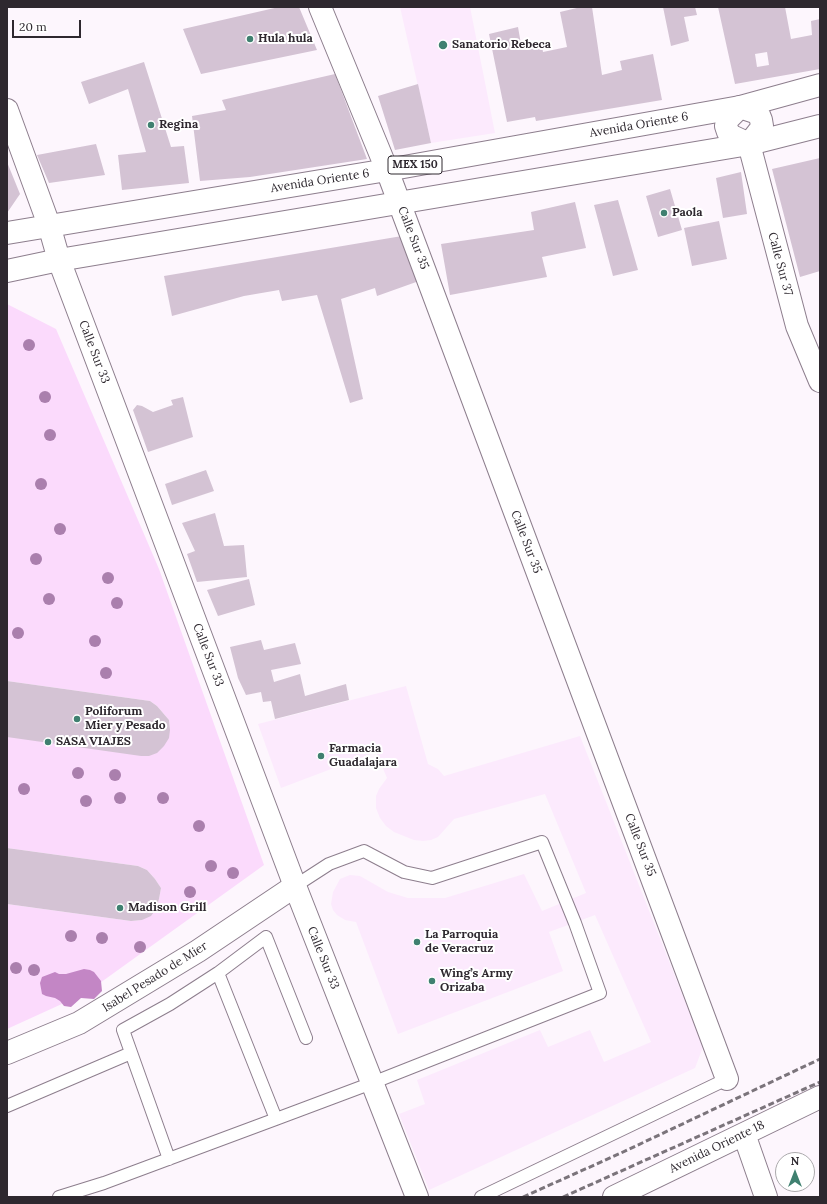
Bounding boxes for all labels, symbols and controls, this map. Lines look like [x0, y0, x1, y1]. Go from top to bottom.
scale bar [14, 12, 83, 38]
text: 20 m [19, 19, 47, 34]
place label: Hula hula [258, 32, 313, 46]
marker: Hula hula [245, 34, 255, 44]
place label: Sanatorio Rebeca [452, 38, 551, 52]
marker: Sanatorio Rebeca [437, 39, 449, 51]
street label: Avenida Oriente 6 [589, 109, 689, 141]
place label: Regina [159, 118, 198, 132]
marker: Regina [146, 120, 156, 130]
road number: MEX 150 [388, 156, 442, 174]
street label: Avenida Oriente 6 [270, 166, 370, 196]
street label: Calle Sur 35 [394, 204, 432, 272]
place label: Paola [672, 206, 703, 220]
marker: Paola [659, 208, 669, 218]
street label: Calle Sur 37 [765, 231, 795, 297]
street label: Calle Sur 33 [75, 318, 113, 386]
street label: Calle Sur 35 [507, 508, 545, 576]
street label: Calle Sur 33 [189, 621, 227, 689]
place label: Poliforum Mier y Pesado [85, 705, 166, 733]
marker: Poliforum Mier y Pesado [72, 714, 82, 724]
place label: SASA VIAJES [56, 735, 131, 749]
marker: SASA VIAJES [43, 737, 53, 747]
place label: Farmacia Guadalajara [329, 742, 397, 770]
marker: Farmacia Guadalajara [316, 751, 326, 761]
street label: Calle Sur 35 [621, 811, 659, 879]
place label: Madison Grill [128, 901, 207, 915]
marker: Madison Grill [115, 903, 125, 913]
street label: Calle Sur 33 [304, 925, 342, 991]
place label: La Parroquia de Veracruz [425, 928, 498, 956]
marker: La Parroquia de Veracruz [412, 937, 422, 947]
street label: Isabel Pesado de Mier [100, 939, 210, 1015]
place label: Wing’s Army Orizaba [440, 967, 513, 995]
marker: Wing’s Army Orizaba [427, 976, 437, 986]
street label: Avenida Oriente 18 [667, 1118, 767, 1176]
north arrow [775, 1152, 815, 1192]
text: N [791, 1154, 799, 1168]

